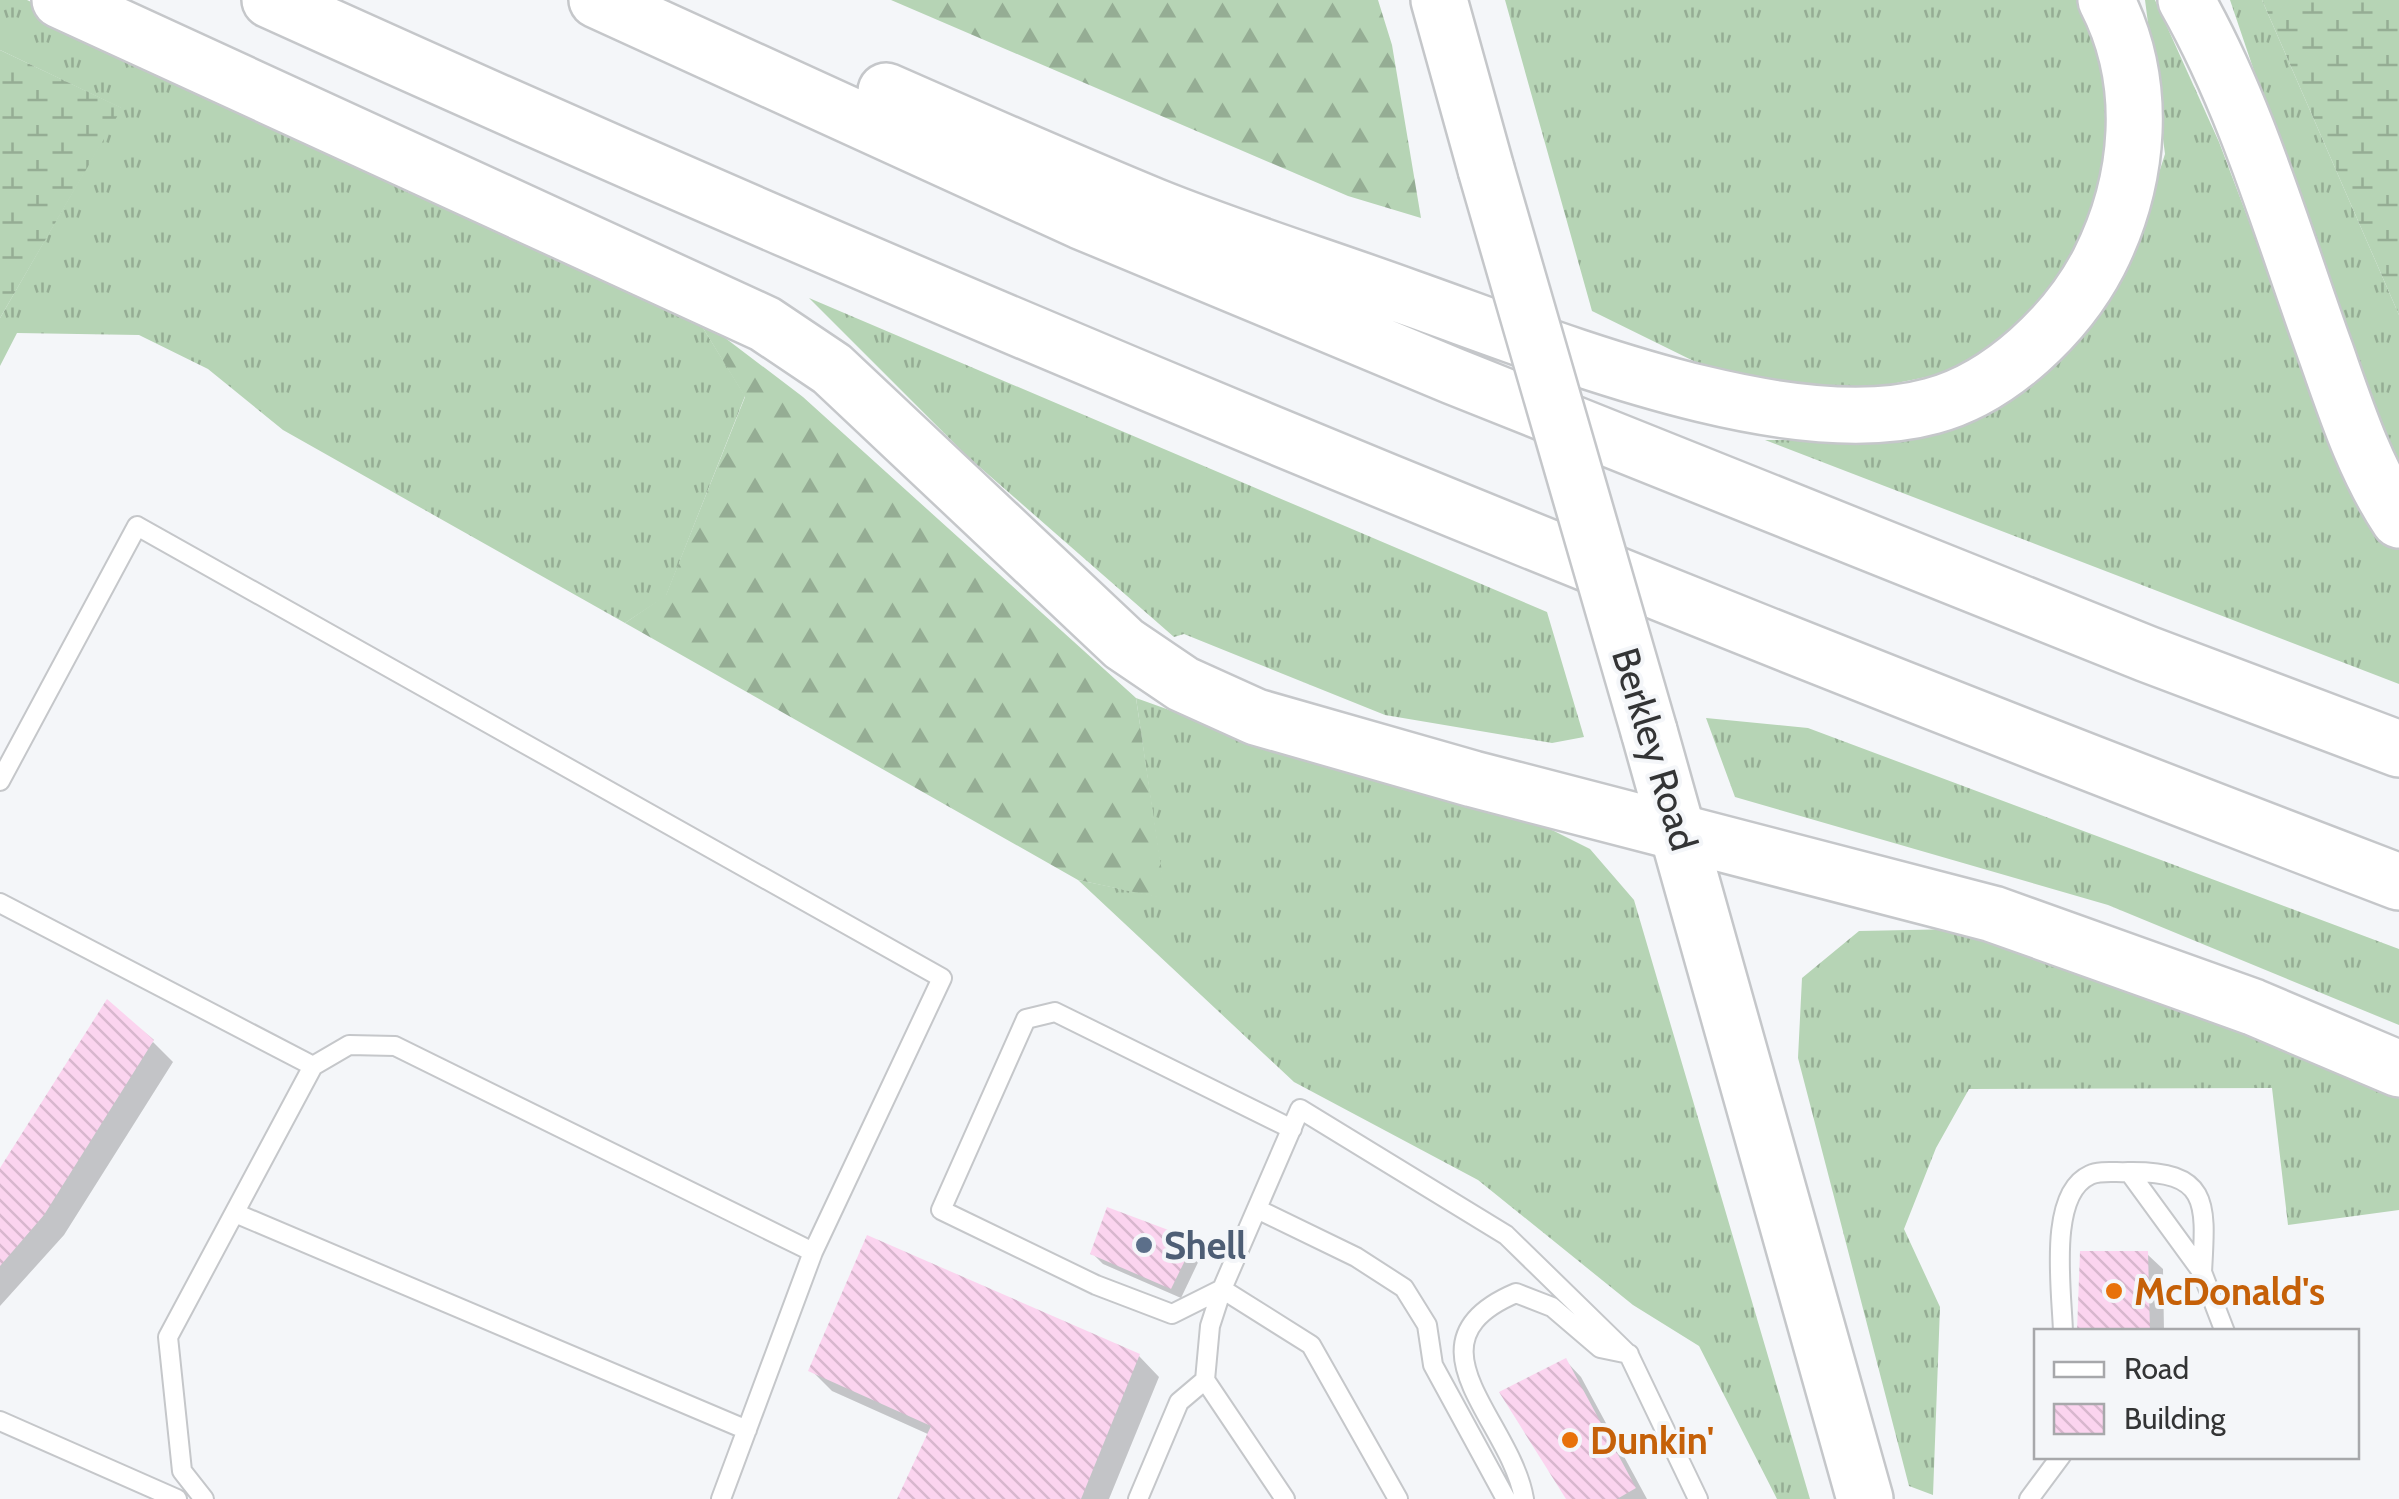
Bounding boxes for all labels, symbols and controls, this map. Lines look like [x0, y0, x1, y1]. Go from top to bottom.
street label: Berkley Road [1602, 642, 1708, 856]
place label: Shell [1164, 1222, 1246, 1269]
marker: Shell [1133, 1234, 1155, 1256]
place label: McDonald's [2134, 1268, 2325, 1315]
marker: McDonald's [2103, 1280, 2125, 1302]
legend [2034, 1329, 2359, 1459]
text: Road [2124, 1350, 2189, 1387]
text: Building [2124, 1400, 2227, 1437]
place label: Dunkin' [1590, 1417, 1714, 1464]
marker: Dunkin' [1559, 1429, 1581, 1451]

